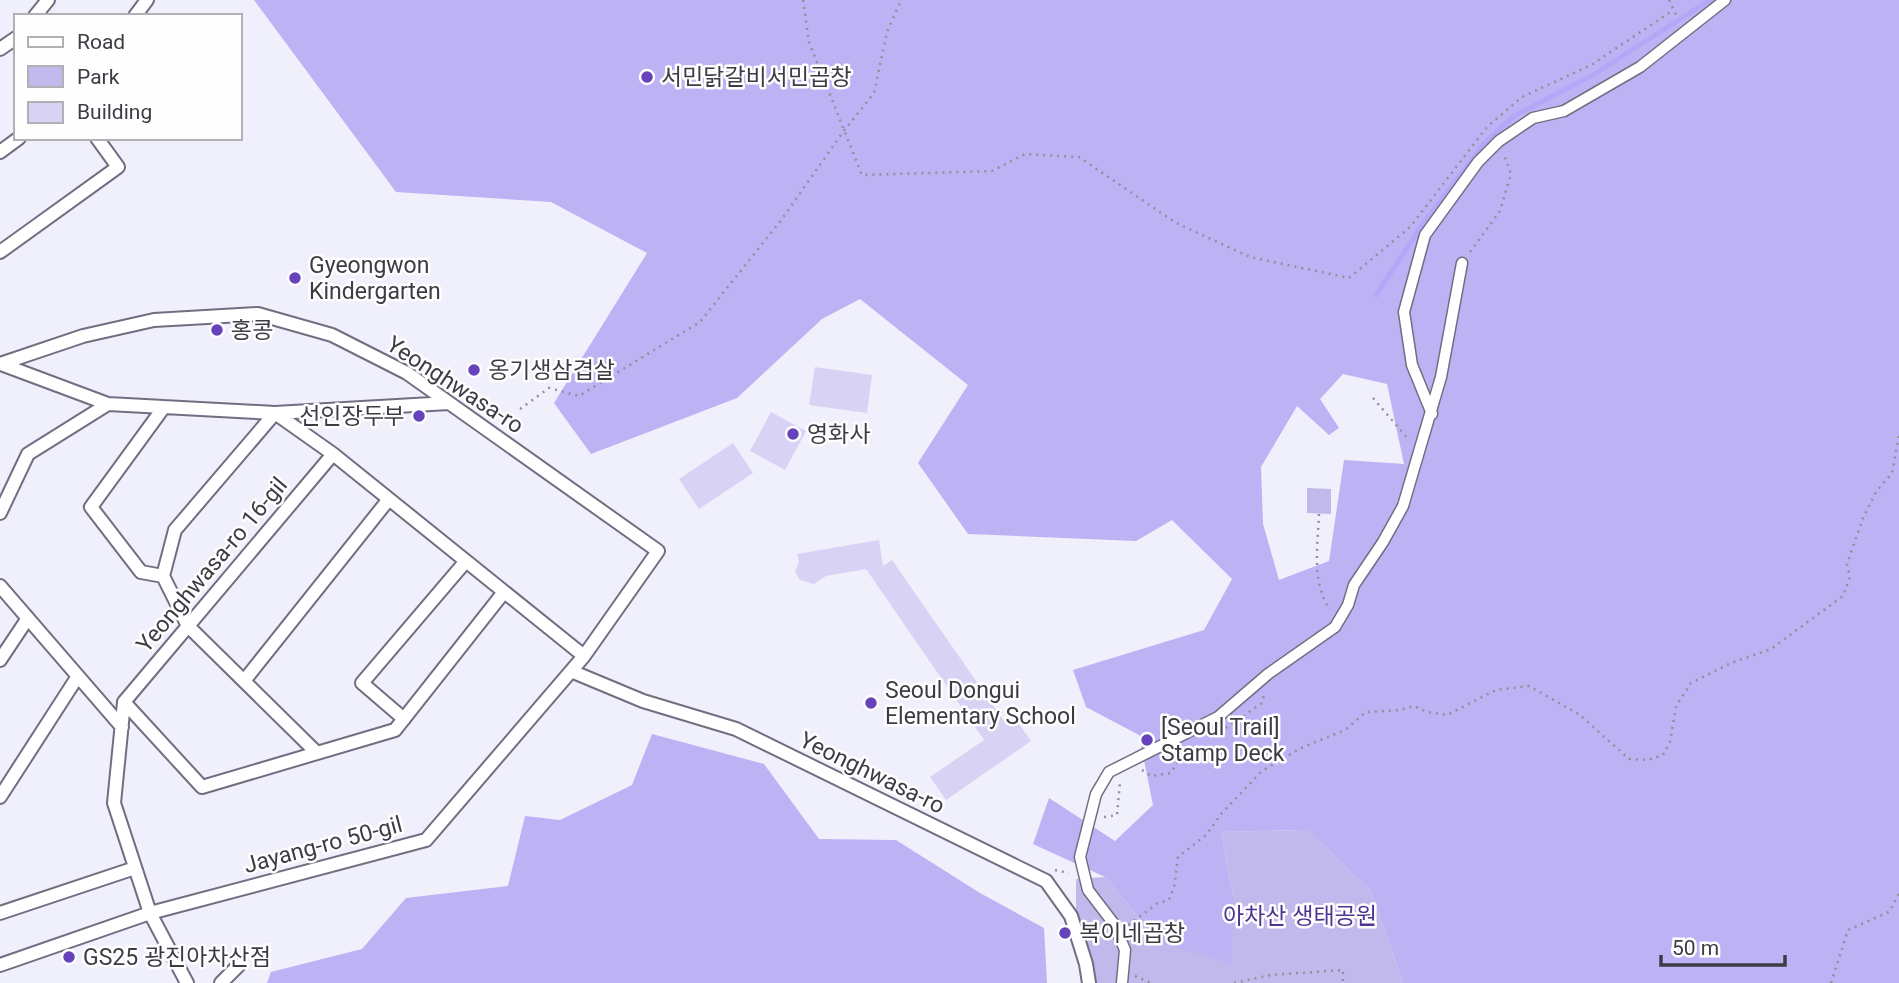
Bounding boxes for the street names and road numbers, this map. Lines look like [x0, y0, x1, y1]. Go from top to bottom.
street label: Yeonghwasa-ro [381, 331, 529, 439]
street label: Yeonghwasa-ro 16-gil [131, 472, 293, 658]
street label: Yeonghwasa-ro [795, 726, 949, 820]
street label: Jayang-ro 50-gil [241, 811, 405, 879]

